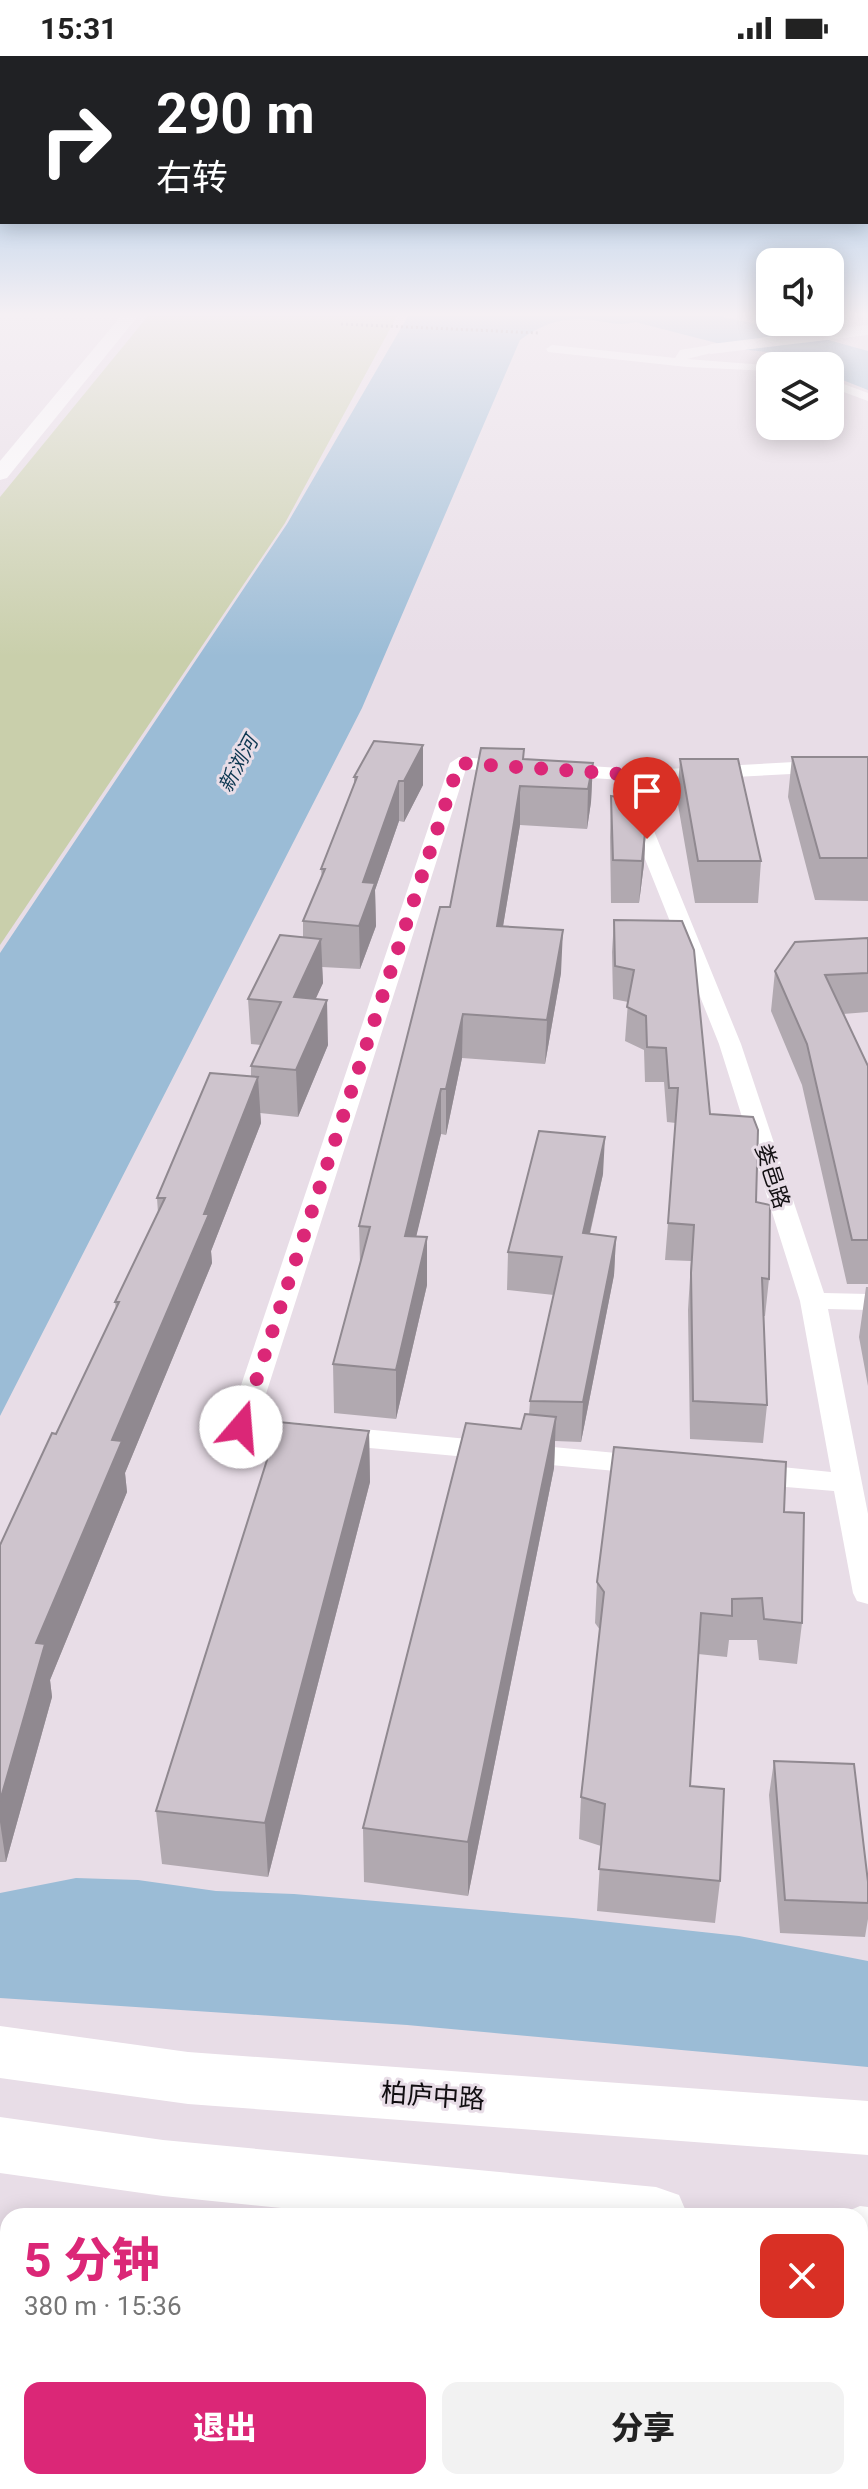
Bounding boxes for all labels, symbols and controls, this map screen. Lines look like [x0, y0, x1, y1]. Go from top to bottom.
text: 15:31 [40, 11, 117, 46]
text: 290 m [156, 81, 315, 147]
icon: right [24, 88, 128, 192]
text: 右转 [156, 157, 228, 199]
map controls [756, 248, 844, 440]
button: sound [756, 248, 844, 336]
button: layers [756, 352, 844, 440]
water label: 新浏河 [213, 728, 265, 796]
pin [613, 757, 681, 839]
icon: arrive [625, 769, 669, 813]
street label: 娄邑路 [750, 1141, 795, 1211]
position arrow [199, 1385, 283, 1469]
street label: 柏庐中路 [380, 2077, 486, 2115]
text: 5 分钟 [24, 2232, 160, 2289]
button: close [760, 2234, 844, 2318]
text: 380 m · 15:36 [24, 2291, 182, 2321]
button: 退出 [24, 2382, 426, 2474]
button: 分享 [442, 2382, 844, 2474]

